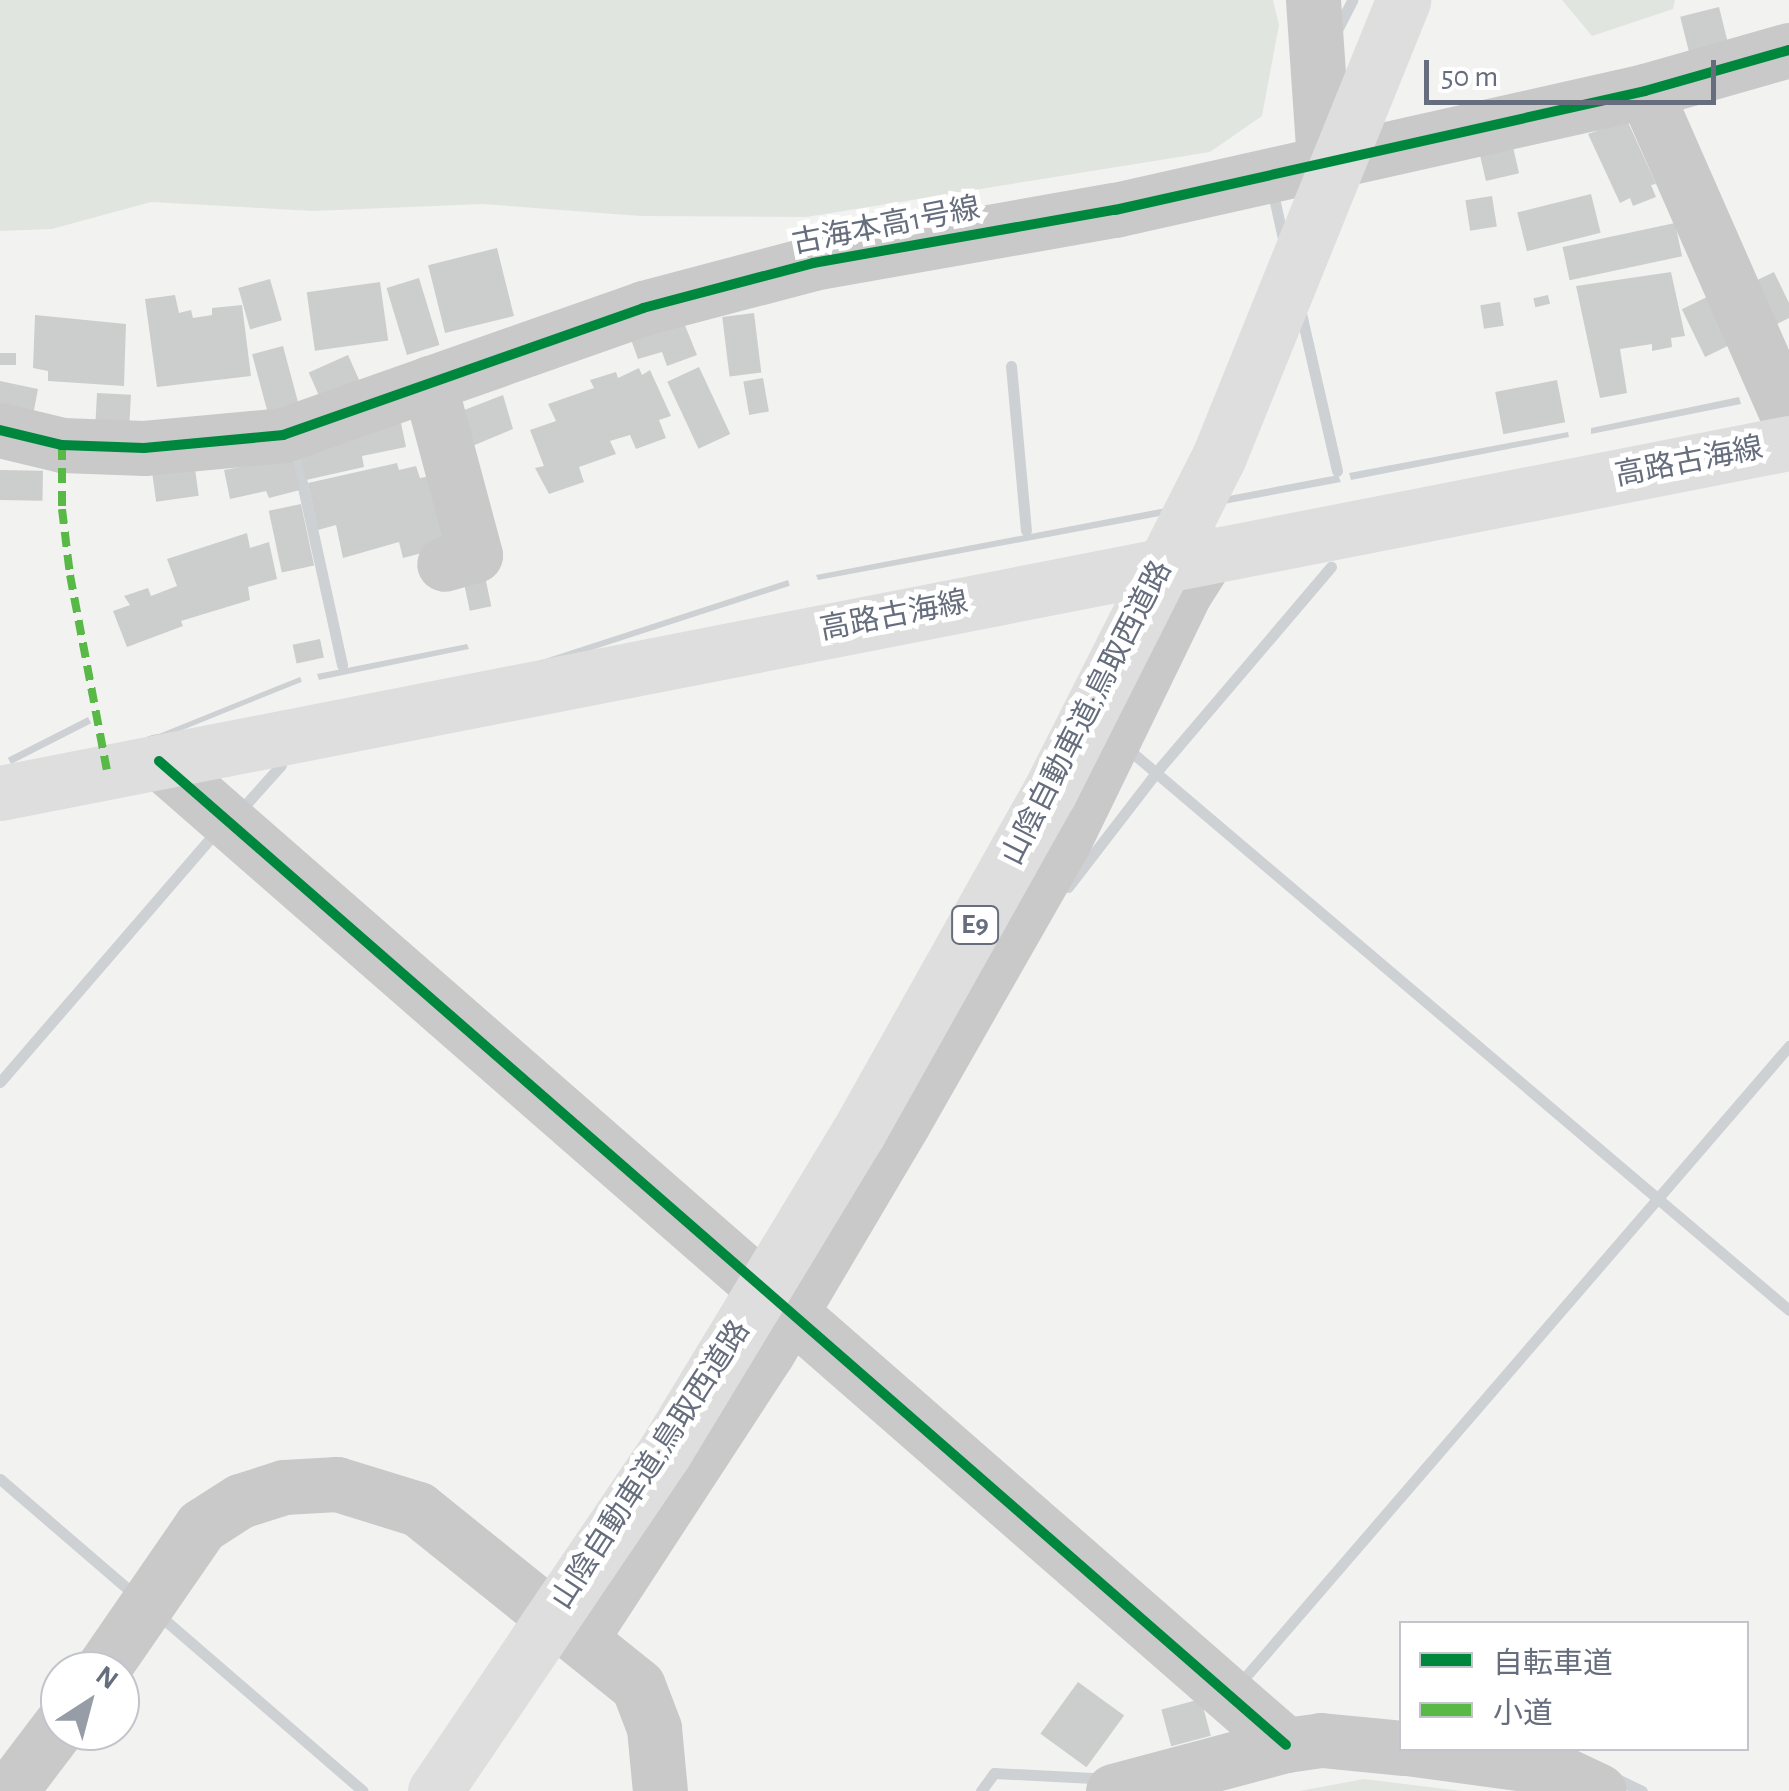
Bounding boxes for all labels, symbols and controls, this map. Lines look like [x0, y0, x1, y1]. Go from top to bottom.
scale bar [1429, 40, 1722, 102]
text: 50 m [1441, 62, 1498, 92]
street label: 古海本高1号線 [789, 190, 983, 262]
street label: 高路古海線 [1612, 430, 1766, 494]
street label: 山陰自動車道;鳥取西道路 [994, 555, 1180, 871]
street label: 高路古海線 [817, 584, 971, 648]
road number: E9 [950, 902, 1000, 948]
street label: 山陰自動車道;鳥取西道路 [544, 1314, 758, 1616]
legend [1399, 1621, 1749, 1751]
text: 自転車道 [1493, 1649, 1613, 1679]
north arrow [40, 1651, 140, 1751]
text: N [90, 1661, 123, 1695]
text: 小道 [1493, 1699, 1553, 1729]

